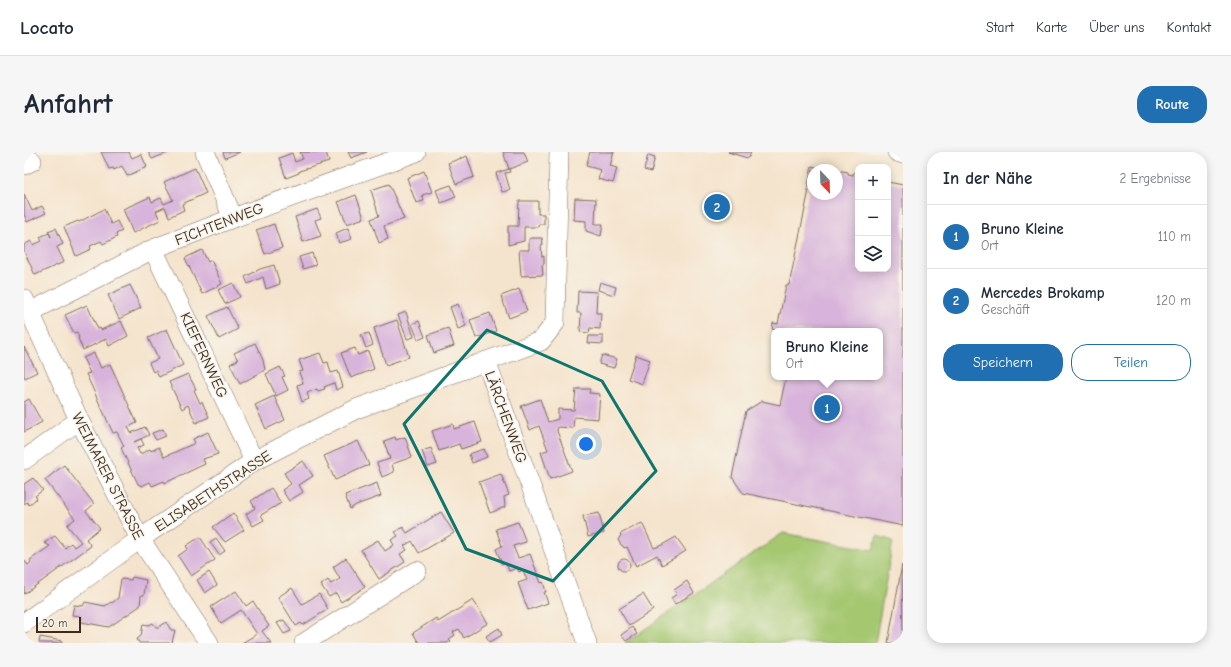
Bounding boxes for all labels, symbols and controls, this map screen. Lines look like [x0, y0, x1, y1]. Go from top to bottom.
text: Locato [20, 17, 74, 39]
text: Start [986, 19, 1014, 36]
text: Karte [1036, 19, 1067, 36]
text: Über uns [1089, 19, 1144, 36]
text: Kontakt [1166, 19, 1211, 36]
button: Route [1137, 86, 1207, 123]
text: Anfahrt [24, 88, 113, 120]
north arrow [807, 164, 843, 200]
map controls [855, 164, 891, 272]
button: + [855, 164, 891, 200]
text: In der Nähe [943, 169, 1032, 188]
text: 2 Ergebnisse [1119, 171, 1191, 186]
pin: 2 [704, 192, 730, 222]
street label: FICHTENWEG [172, 199, 266, 249]
button: − [855, 200, 891, 236]
text: Bruno Kleine [981, 220, 1064, 238]
text: 1 [953, 229, 959, 244]
text: 110 m [1158, 229, 1191, 244]
button: layers [855, 236, 891, 272]
text: Ort [981, 238, 998, 253]
text: Mercedes Brokamp [981, 284, 1105, 302]
text: 2 [953, 293, 959, 308]
text: 120 m [1156, 293, 1191, 308]
text: Geschäft [981, 302, 1029, 317]
street label: KIEFERNWEG [176, 309, 232, 401]
popup [771, 328, 883, 380]
text: Bruno Kleine [786, 338, 868, 356]
button: Speichern [943, 344, 1063, 381]
button: Teilen [1071, 344, 1191, 381]
text: Ort [786, 356, 803, 371]
street label: LÄRCHENWEG [481, 368, 531, 466]
pin: 1 [814, 393, 840, 423]
street label: WEIMARER STRASSE [68, 409, 148, 543]
your location [576, 434, 596, 454]
street label: ELISABETHSTRASSE [151, 446, 275, 536]
scale bar [36, 615, 81, 634]
text: 20 m [42, 617, 67, 630]

